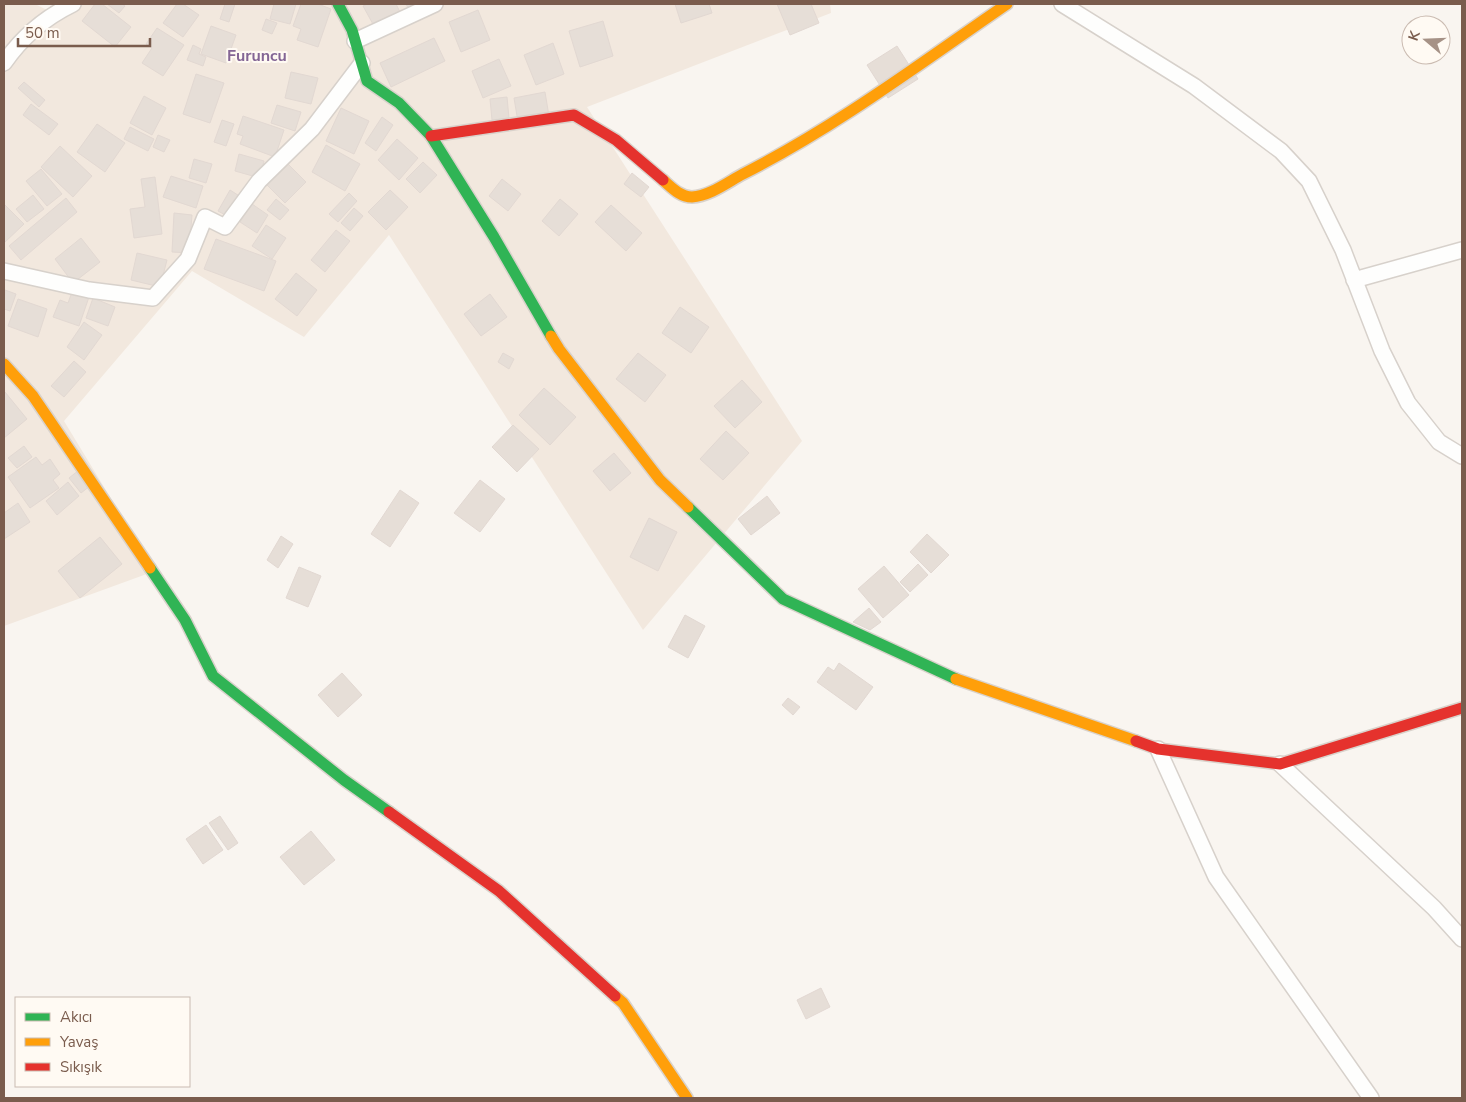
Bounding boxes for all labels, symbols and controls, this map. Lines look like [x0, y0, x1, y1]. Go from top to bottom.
scale bar [18, 15, 150, 47]
north arrow [1401, 15, 1451, 65]
text: 50 m [25, 23, 60, 43]
text: K [1404, 28, 1425, 43]
district label: Furuncu [227, 45, 287, 67]
legend [15, 997, 190, 1087]
text: Akıcı [60, 1007, 92, 1027]
text: Yavaş [59, 1032, 98, 1052]
text: Sıkışık [60, 1057, 102, 1077]

